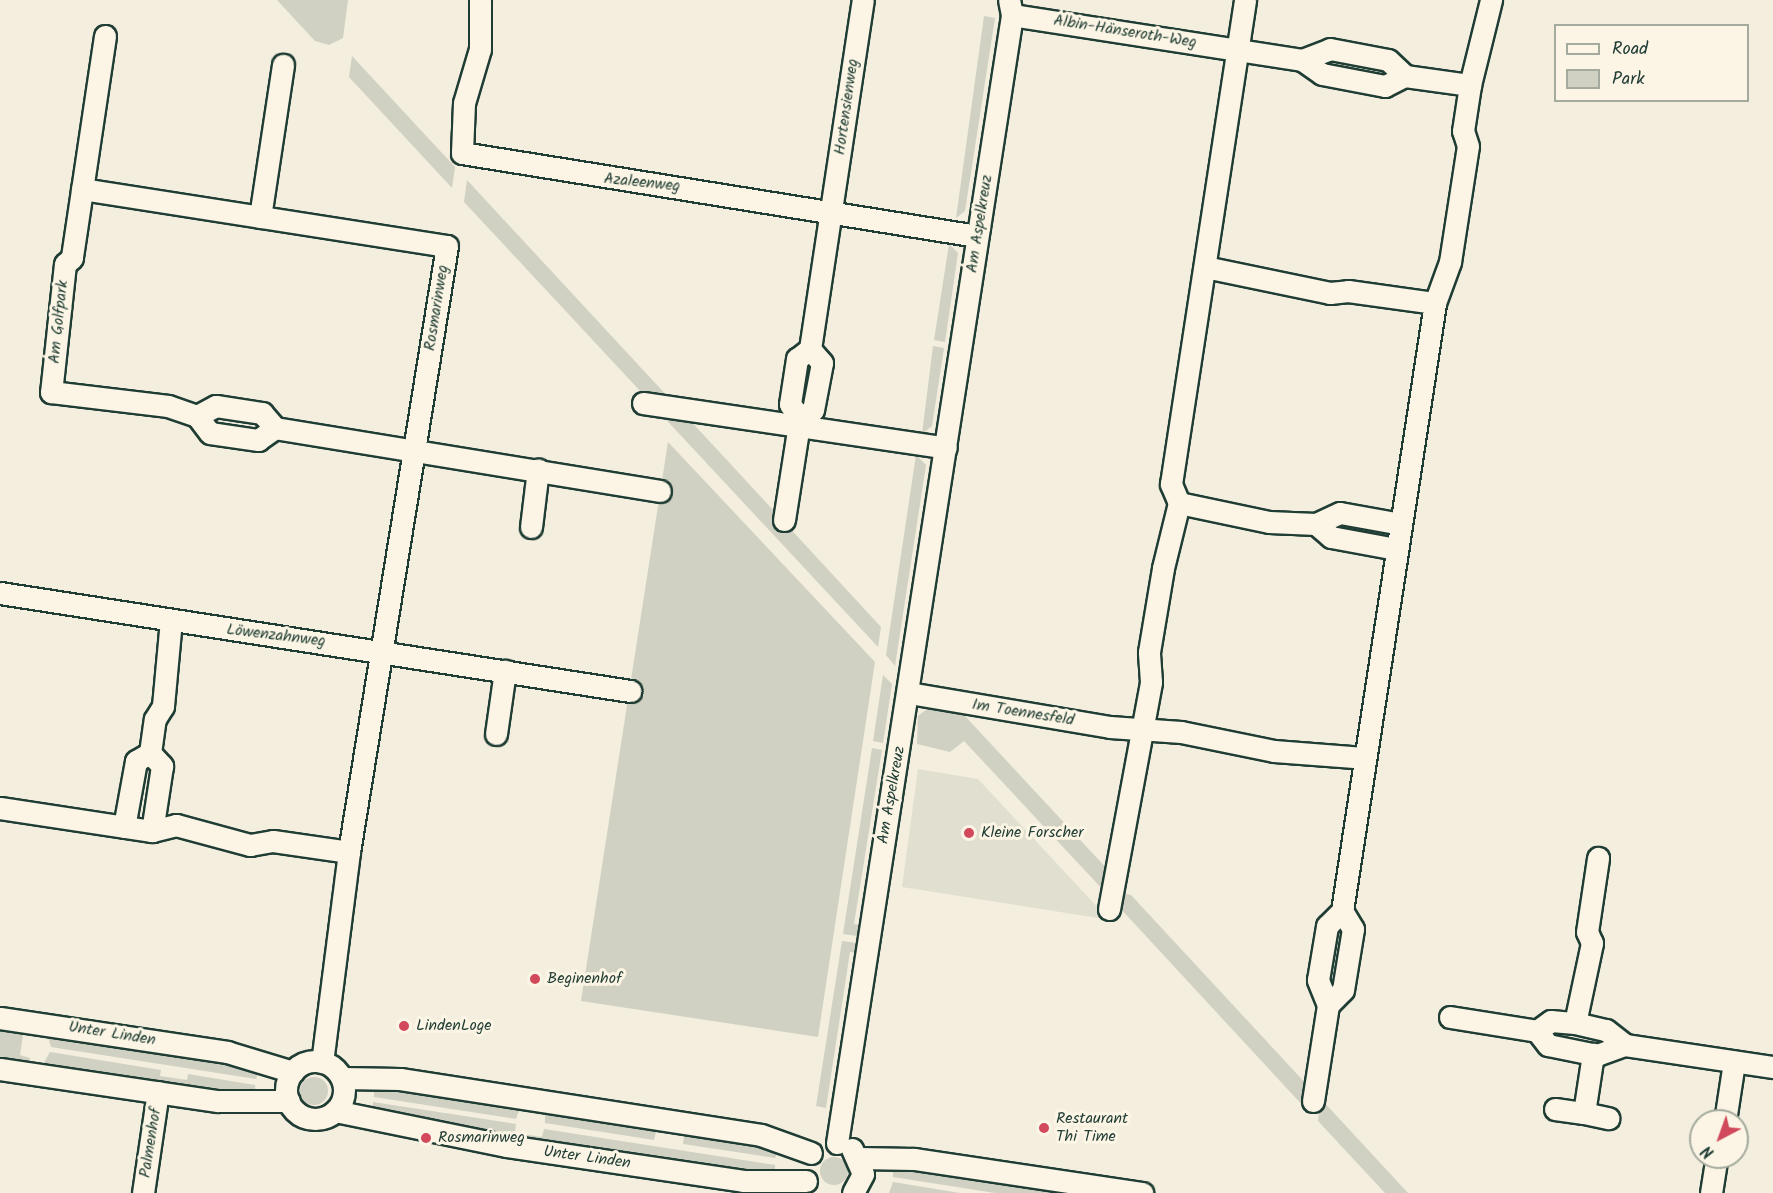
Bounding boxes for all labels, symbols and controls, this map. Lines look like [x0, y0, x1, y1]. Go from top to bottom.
street label: Albin-Hänseroth-Weg [1052, 11, 1198, 53]
legend [1554, 24, 1749, 102]
text: Road [1612, 35, 1648, 64]
street label: Hortensienweg [831, 58, 863, 156]
text: Park [1612, 65, 1645, 94]
street label: Azaleenweg [603, 169, 681, 197]
street label: Am Aspelkreuz [963, 174, 997, 274]
street label: Rosmarinweg [421, 264, 453, 352]
street label: Am Golfpark [45, 279, 73, 365]
street label: Löwenzahnweg [225, 620, 327, 652]
street label: Im Toennesfeld [970, 695, 1076, 731]
street label: Am Aspelkreuz [874, 745, 910, 845]
place label: Kleine Forscher [981, 823, 1083, 843]
marker: Kleine Forscher [962, 826, 976, 840]
place label: Beginenhof [547, 969, 622, 989]
marker: Beginenhof [528, 972, 542, 986]
place label: LindenLoge [416, 1016, 492, 1036]
street label: Unter Linden [67, 1018, 157, 1050]
marker: LindenLoge [397, 1019, 411, 1033]
street label: Palmenhof [136, 1107, 166, 1179]
place label: Restaurant Thi Time [1056, 1109, 1128, 1147]
north arrow [1689, 1109, 1749, 1169]
marker: Restaurant Thi Time [1037, 1121, 1051, 1135]
place label: Rosmarinweg [438, 1128, 525, 1148]
marker: Rosmarinweg [419, 1131, 433, 1145]
text: N [1696, 1139, 1720, 1164]
street label: Unter Linden [542, 1142, 632, 1174]

